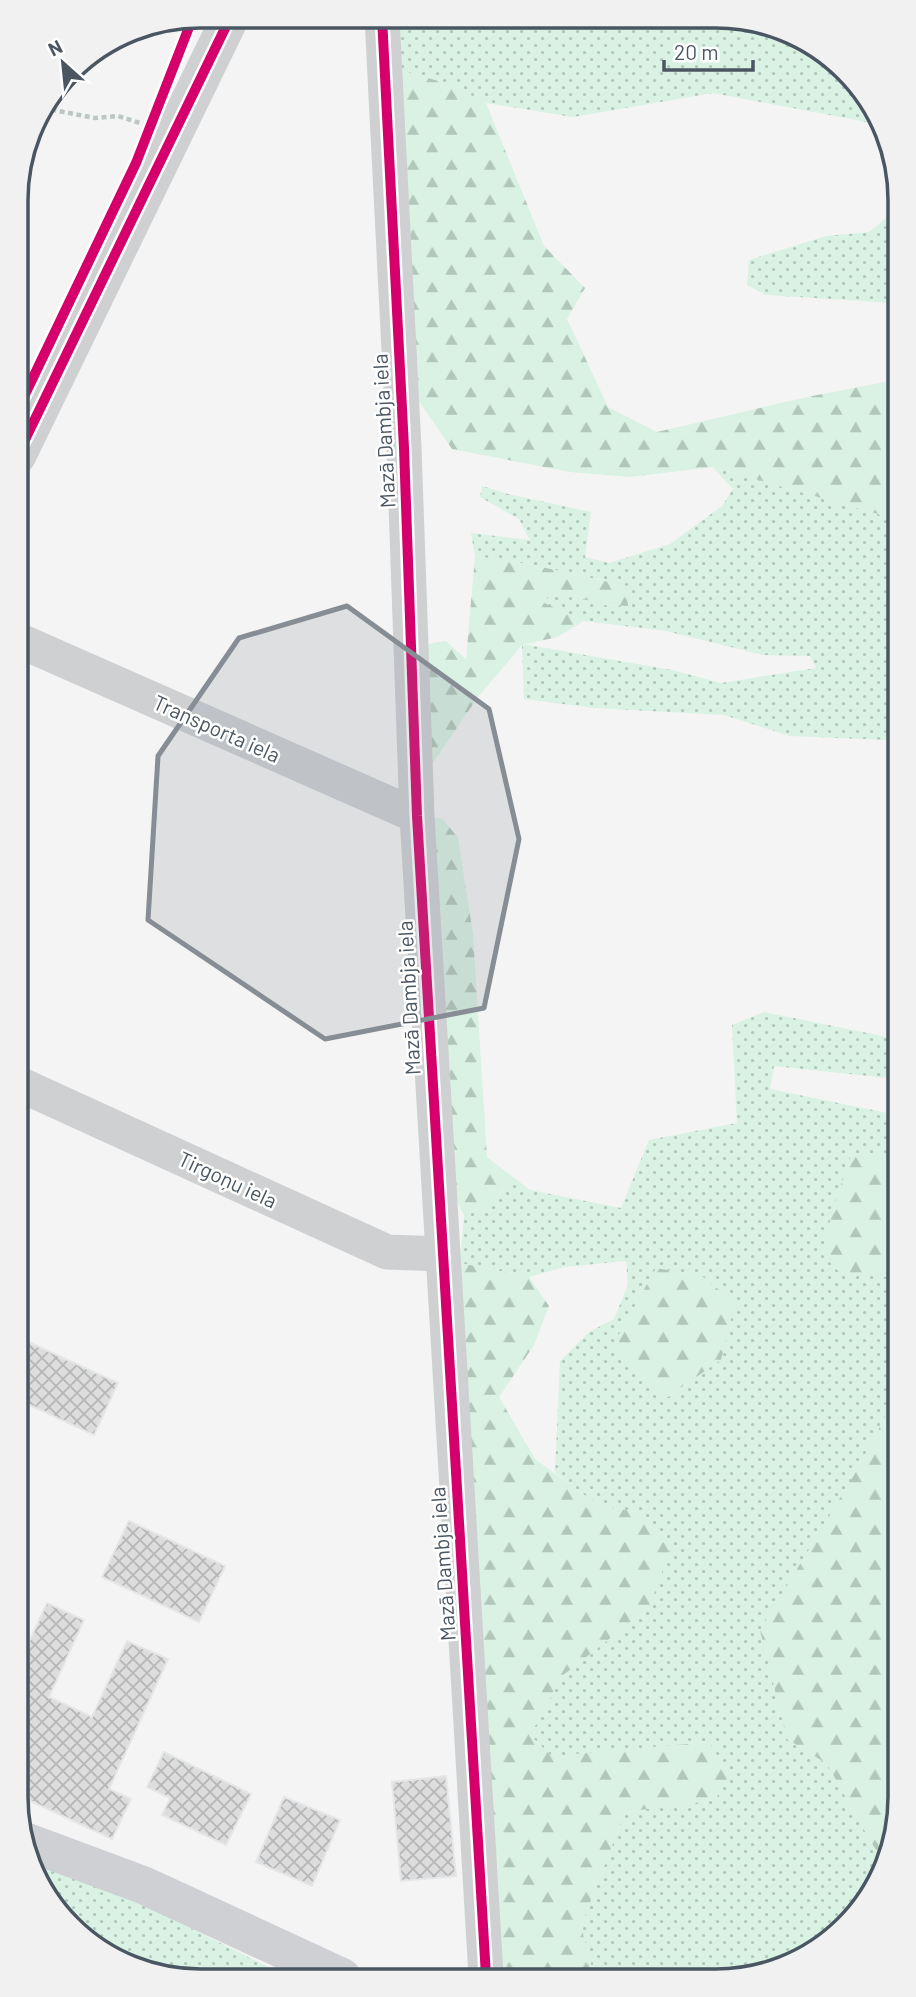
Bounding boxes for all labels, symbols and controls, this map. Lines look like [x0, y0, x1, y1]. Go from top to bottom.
north arrow [28, 28, 98, 98]
scale bar [664, 28, 753, 72]
text: N [44, 34, 66, 61]
text: 20 m [674, 39, 719, 64]
street label: Mazā Dambja iela [366, 353, 400, 509]
street label: Transporta iela [150, 689, 284, 767]
street label: Mazā Dambja iela [391, 920, 425, 1076]
street label: Tirgoņu iela [175, 1145, 281, 1213]
street label: Mazā Dambja iela [424, 1486, 460, 1642]

